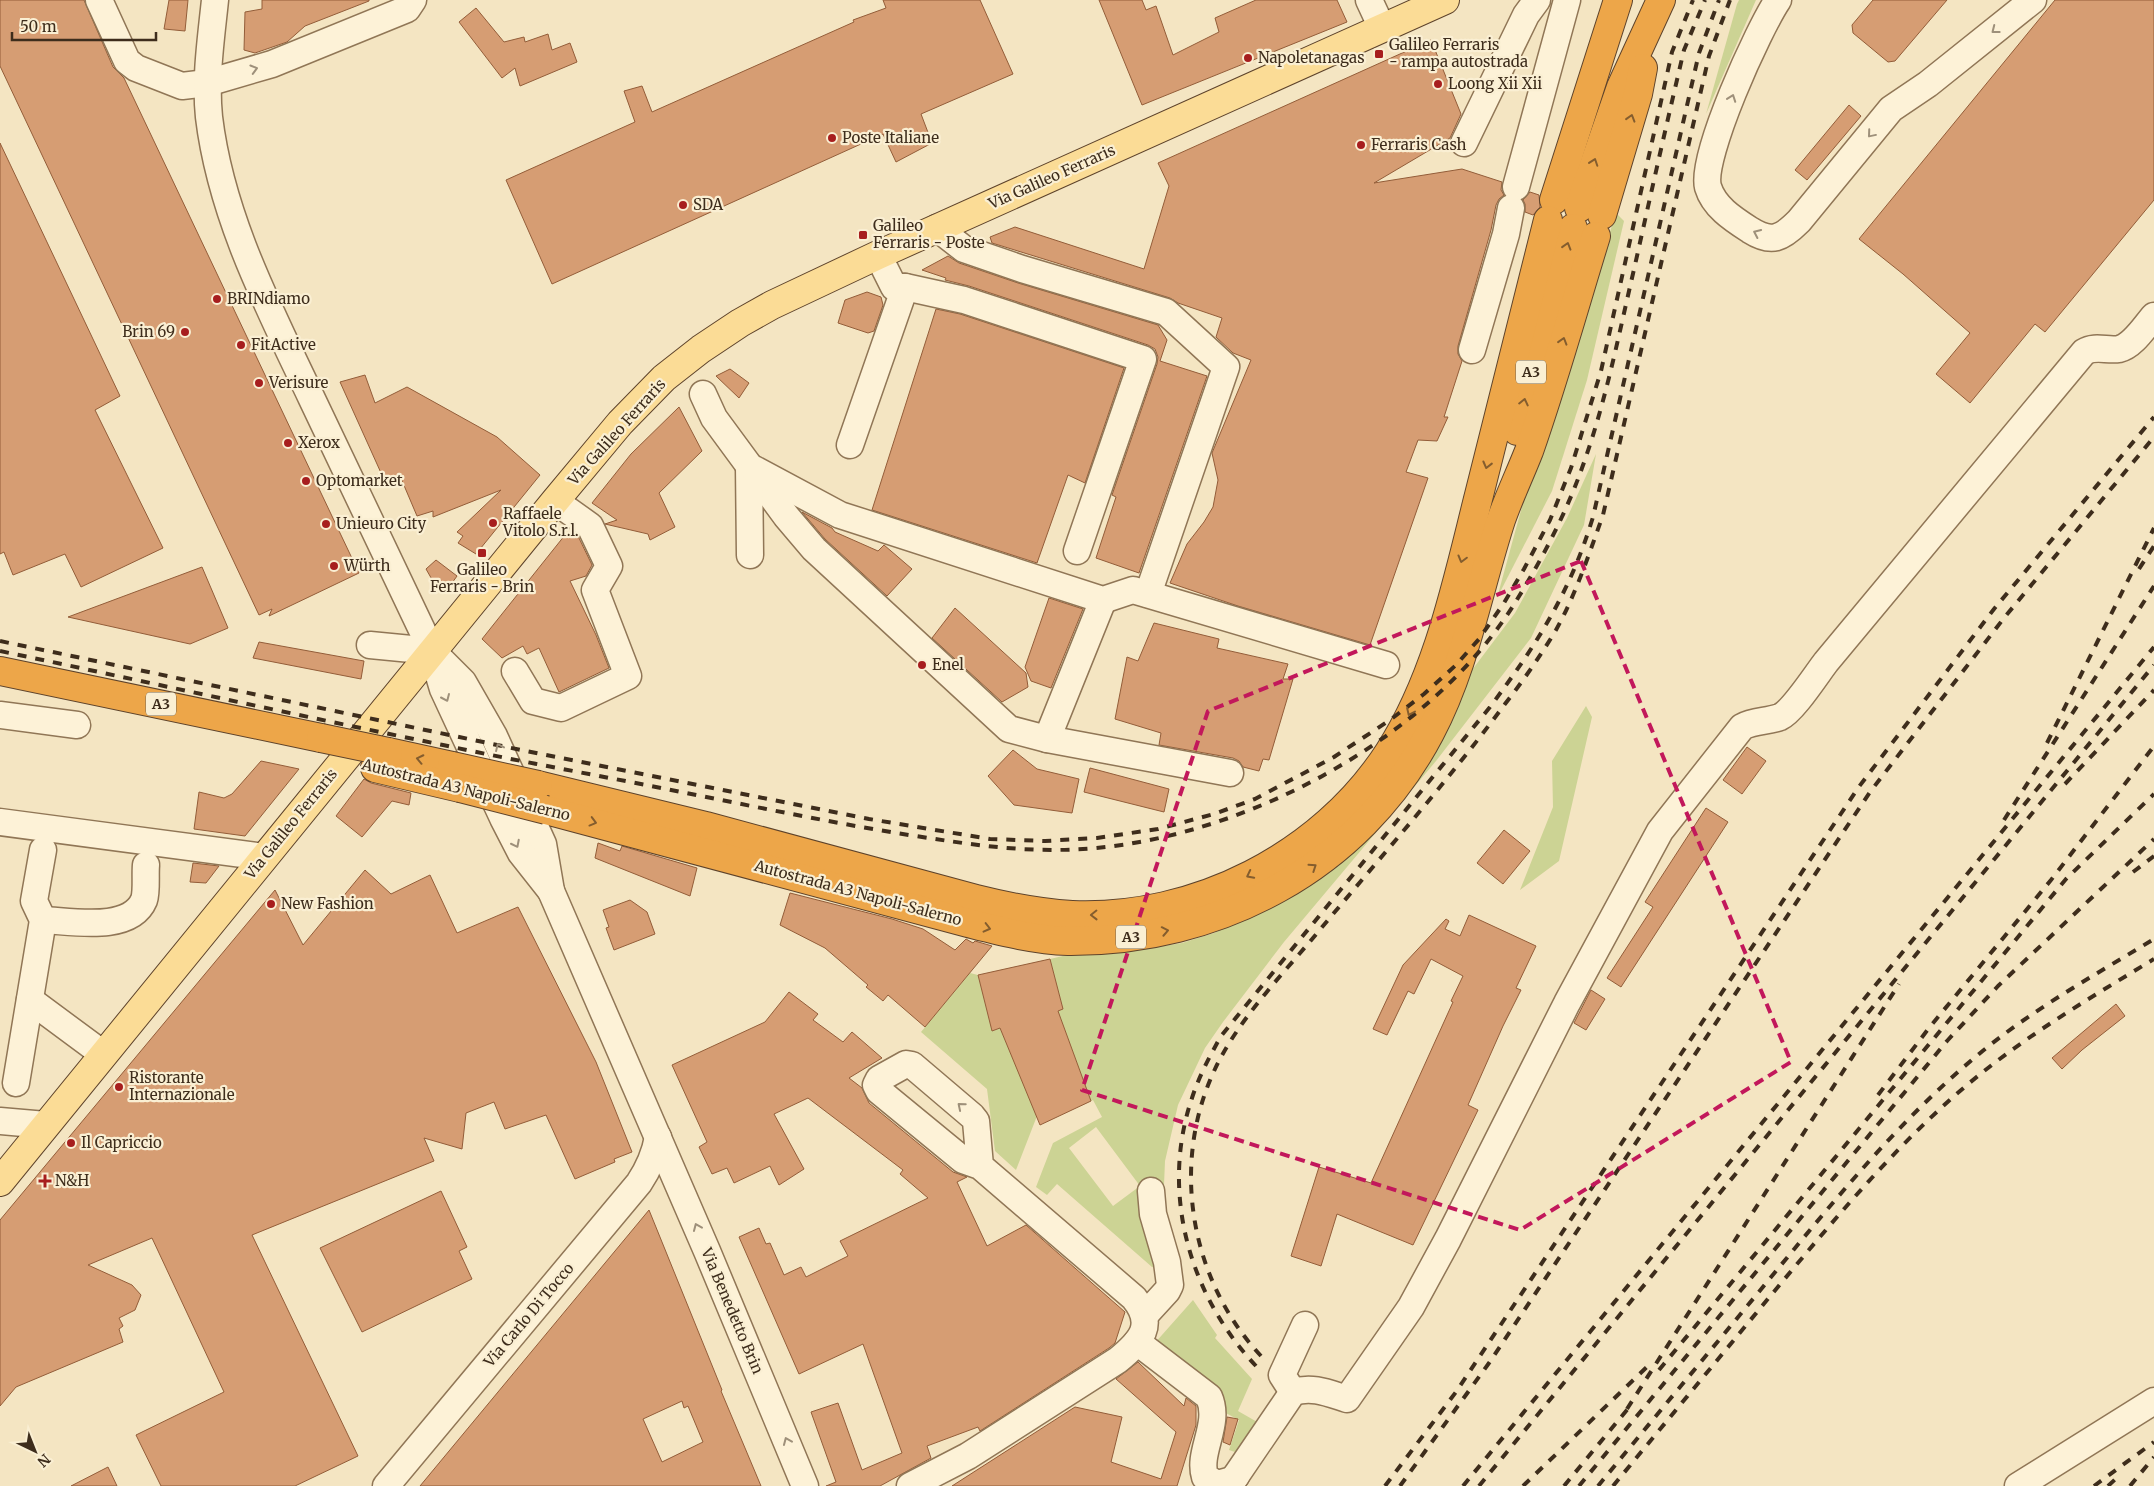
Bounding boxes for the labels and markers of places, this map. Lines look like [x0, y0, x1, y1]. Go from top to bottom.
place label: Galileo Ferraris - rampa autostrada [1389, 35, 1528, 71]
place label: Napoletanagas [1258, 48, 1365, 67]
marker: Galileo Ferraris - rampa autostrada [1373, 48, 1385, 60]
marker: Napoletanagas [1242, 52, 1254, 64]
place label: Loong Xii Xii [1448, 74, 1542, 93]
marker: Loong Xii Xii [1432, 78, 1444, 90]
place label: Poste Italiane [842, 128, 939, 147]
marker: Poste Italiane [826, 132, 838, 144]
place label: Ferraris Cash [1371, 135, 1467, 154]
marker: Ferraris Cash [1355, 139, 1367, 151]
place label: SDA [693, 195, 724, 214]
marker: SDA [677, 199, 689, 211]
place label: Galileo Ferraris - Poste [873, 216, 985, 252]
marker: Galileo Ferraris - Poste [857, 229, 869, 241]
place label: BRINdiamo [227, 289, 310, 308]
marker: BRINdiamo [211, 293, 223, 305]
place label: Brin 69 [122, 322, 175, 341]
marker: Brin 69 [179, 326, 191, 338]
place label: FitActive [251, 335, 316, 354]
marker: FitActive [235, 339, 247, 351]
place label: Verisure [268, 373, 329, 392]
marker: Verisure [253, 377, 265, 389]
place label: Xerox [298, 433, 340, 452]
marker: Xerox [282, 437, 294, 449]
place label: Optomarket [316, 471, 403, 490]
marker: Optomarket [300, 475, 312, 487]
place label: Raffaele Vitolo S.r.l. [502, 504, 579, 540]
place label: Unieuro City [336, 514, 427, 533]
marker: Raffaele Vitolo S.r.l. [487, 517, 499, 529]
marker: Unieuro City [320, 518, 332, 530]
marker: Galileo Ferraris - Brin [476, 547, 488, 559]
place label: Würth [343, 556, 391, 575]
marker: Würth [328, 560, 340, 572]
place label: Galileo Ferraris - Brin [430, 560, 534, 596]
place label: Enel [932, 655, 964, 674]
marker: Enel [916, 659, 928, 671]
place label: New Fashion [281, 894, 374, 913]
marker: New Fashion [265, 898, 277, 910]
place label: Ristorante Internazionale [129, 1068, 235, 1104]
marker: Ristorante Internazionale [113, 1081, 125, 1093]
place label: Il Capriccio [81, 1133, 162, 1152]
marker: Il Capriccio [65, 1137, 77, 1149]
place label: N&H [55, 1171, 89, 1190]
marker: N&H [39, 1175, 51, 1187]

